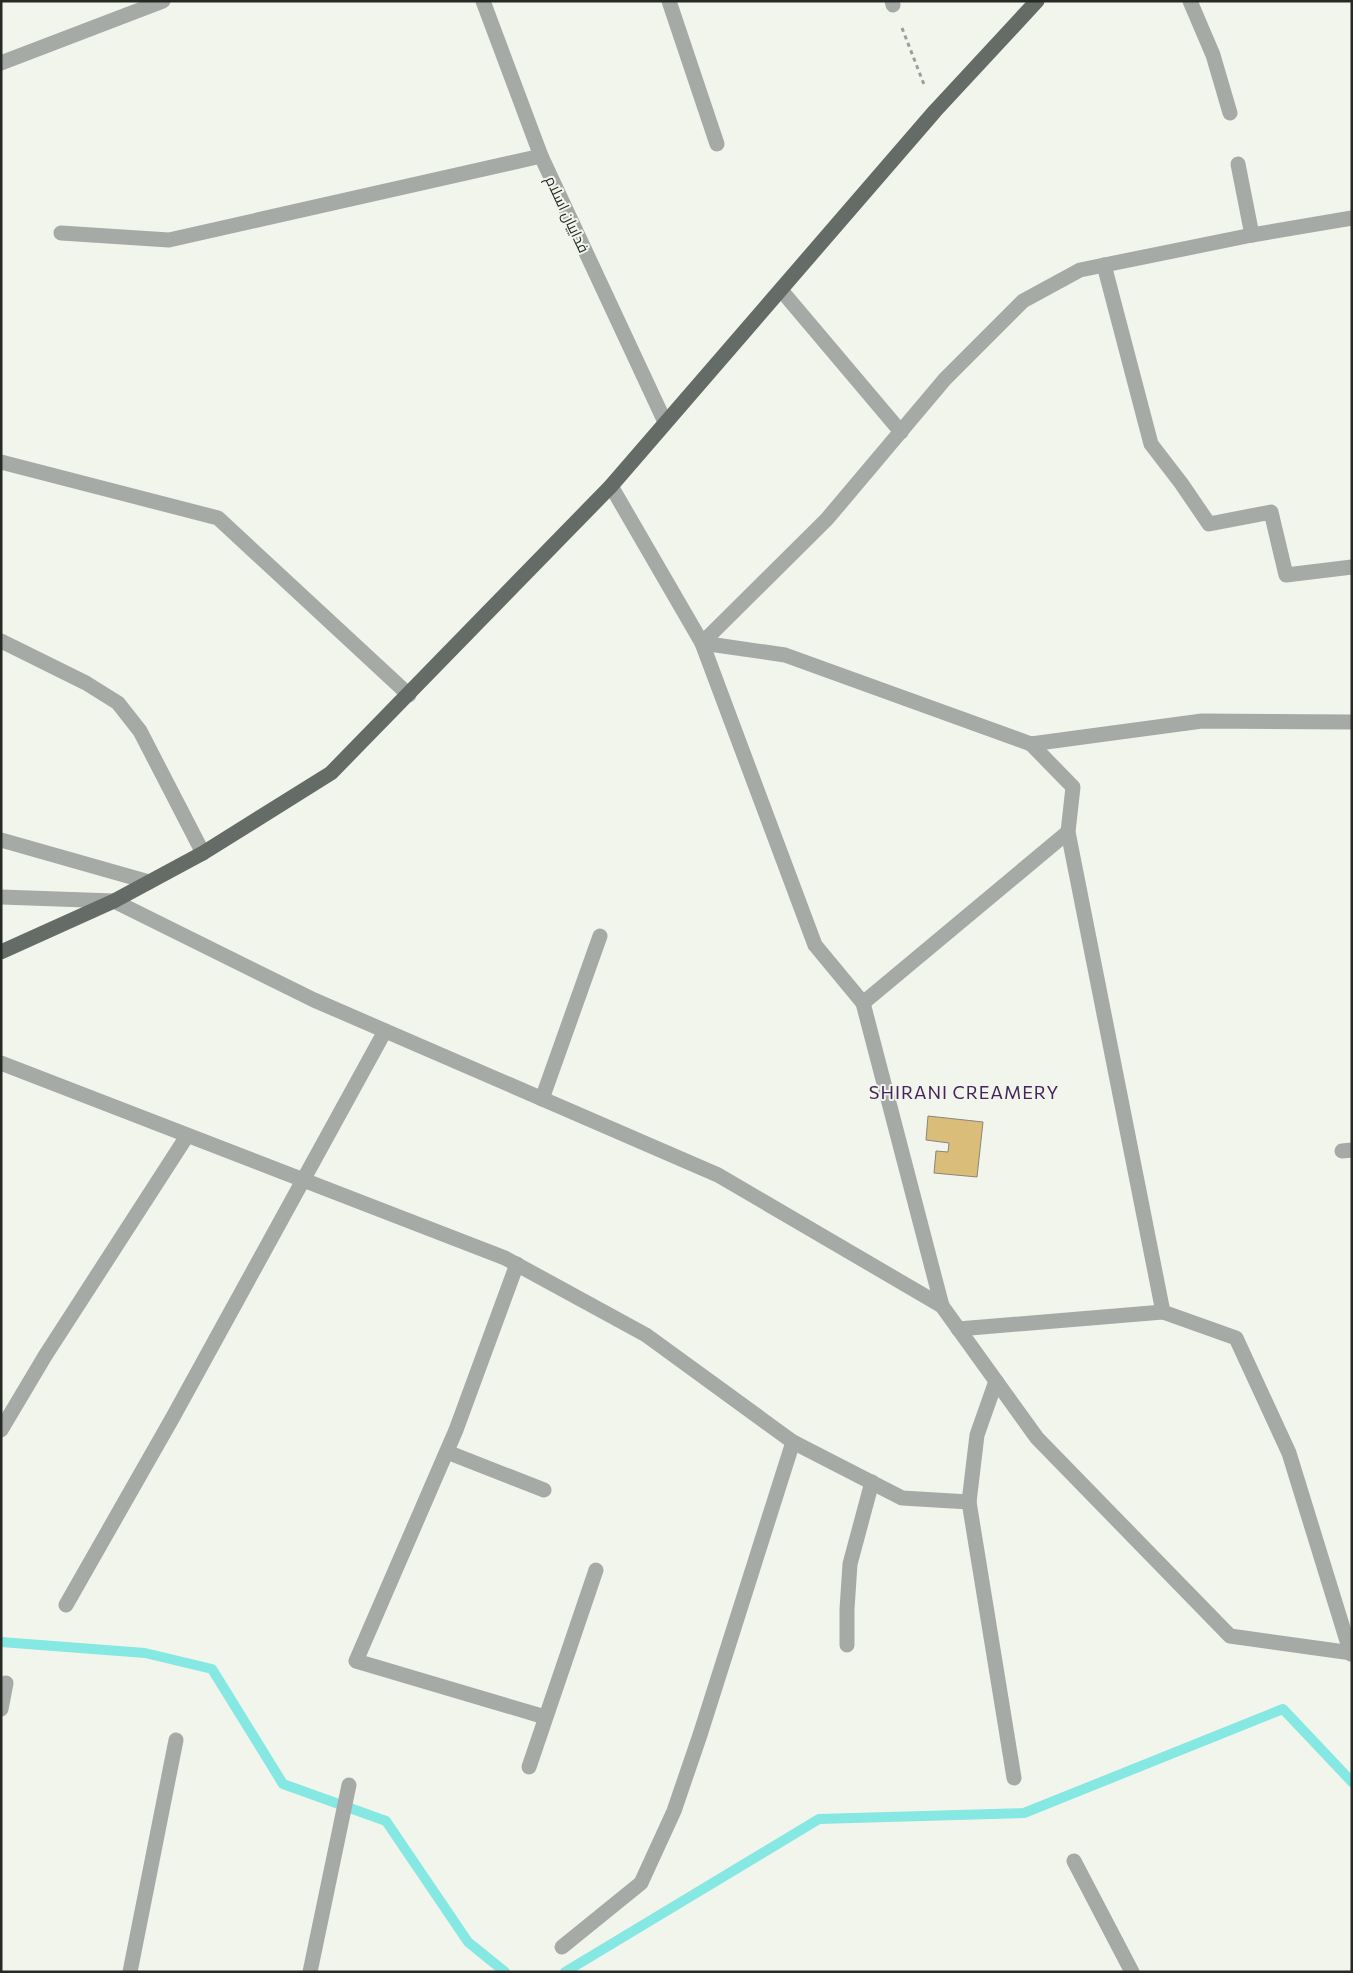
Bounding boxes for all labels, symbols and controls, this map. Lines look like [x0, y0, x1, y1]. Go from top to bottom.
street label: فداییان اسلام [541, 173, 594, 256]
district label: SHIRANI CREAMERY [869, 1081, 1059, 1103]

